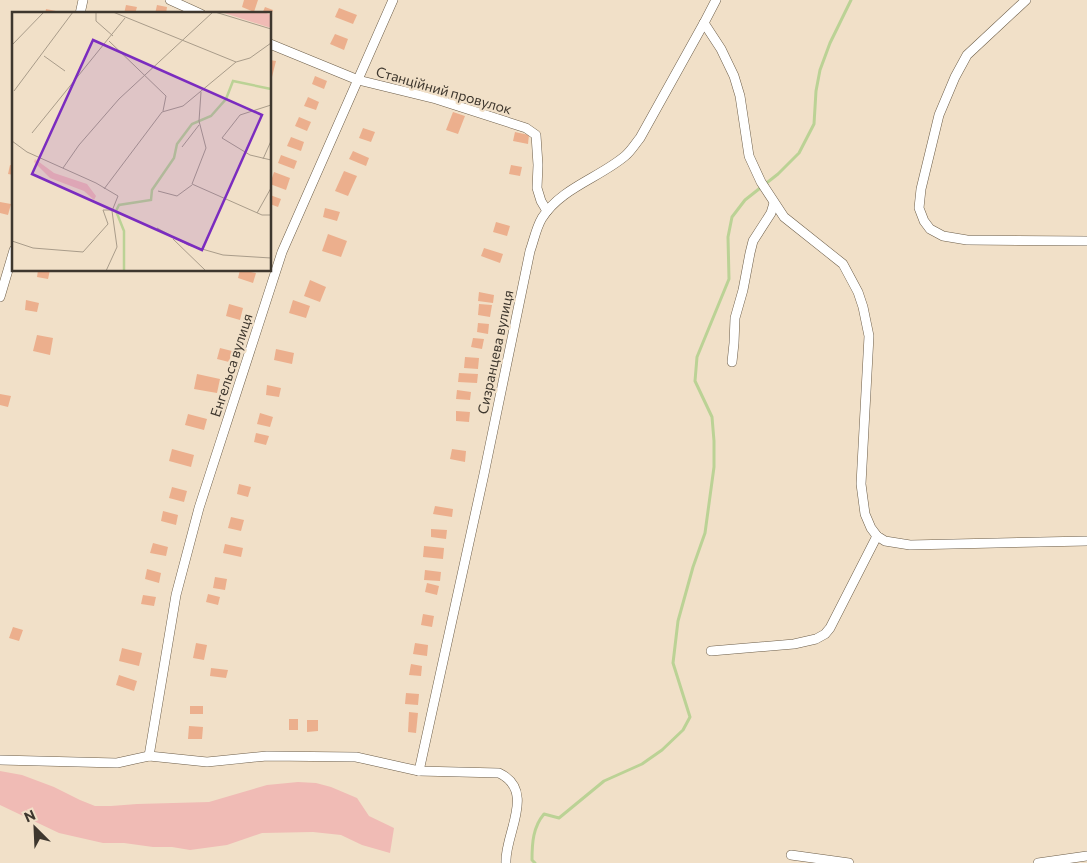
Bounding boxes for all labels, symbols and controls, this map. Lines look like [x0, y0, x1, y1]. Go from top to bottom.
inset map [12, 12, 271, 271]
street label: Станційний провулок [374, 62, 514, 118]
street label: Сизранцева вулиця [474, 288, 516, 416]
street label: Енгельса вулиця [206, 311, 256, 419]
north arrow [10, 803, 60, 853]
text: N [21, 806, 38, 826]

